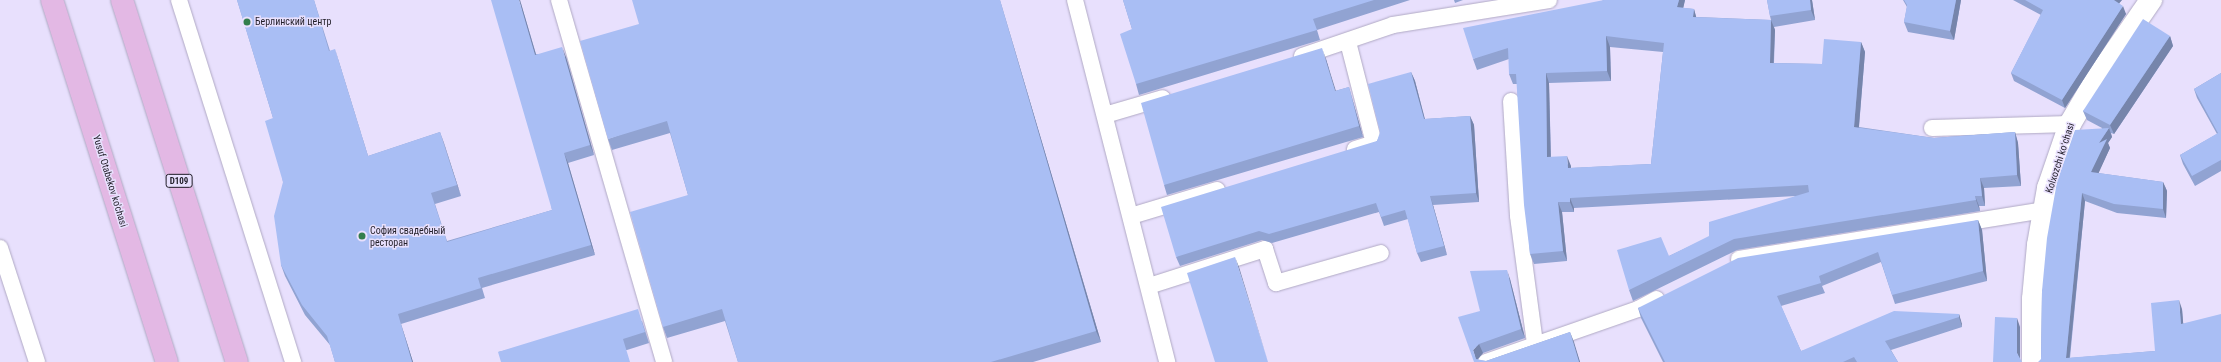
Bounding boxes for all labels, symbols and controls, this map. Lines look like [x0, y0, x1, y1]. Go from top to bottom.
place label: Берлинский центр [255, 16, 331, 28]
marker: Берлинский центр [242, 17, 252, 27]
street label: Kolxozchi koʻchasi [2043, 121, 2077, 195]
street label: Yusuf Otabekov ko'chasi [90, 134, 130, 228]
road number: D109 [165, 174, 193, 188]
place label: София свадебный ресторан [370, 224, 445, 248]
marker: София свадебный ресторан [357, 231, 367, 241]

